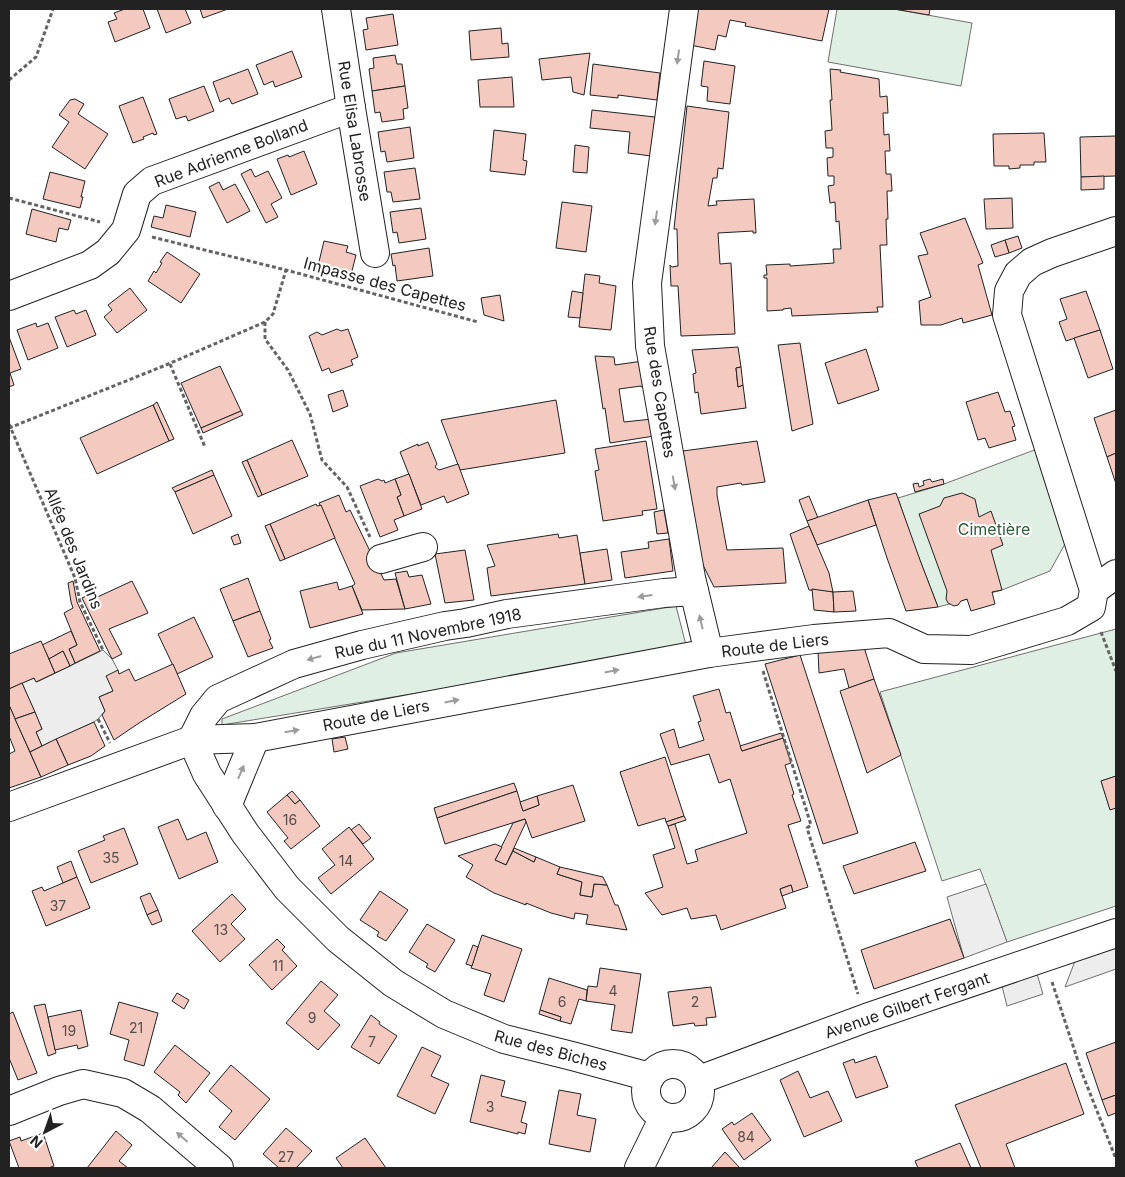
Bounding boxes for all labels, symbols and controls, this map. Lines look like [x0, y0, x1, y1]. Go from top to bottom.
one-way arrow [673, 49, 681, 65]
street label: Rue Elisa Labrosse [334, 59, 376, 203]
street label: Rue Adrienne Bolland [151, 115, 311, 191]
one-way arrow [652, 210, 660, 226]
street label: Impasse des Capettes [302, 253, 468, 315]
street label: Rue des Capettes [640, 325, 680, 459]
one-way arrow [671, 475, 679, 491]
street label: Allée des Jardins [40, 484, 108, 612]
park label: Cimetière [958, 519, 1030, 539]
one-way arrow [637, 592, 653, 600]
street label: Rue du 11 Novembre 1918 [333, 603, 523, 663]
one-way arrow [697, 615, 705, 630]
street label: Route de Liers [720, 628, 830, 662]
one-way arrow [307, 655, 322, 663]
one-way arrow [604, 667, 620, 675]
street label: Route de Liers [321, 695, 431, 735]
one-way arrow [445, 697, 461, 705]
one-way arrow [285, 726, 301, 734]
one-way arrow [237, 765, 245, 779]
house number: 16 [283, 811, 297, 828]
house number: 35 [102, 849, 120, 866]
house number: 14 [339, 852, 353, 869]
house number: 37 [50, 897, 66, 914]
house number: 13 [214, 921, 228, 938]
house number: 11 [272, 957, 284, 974]
street label: Avenue Gilbert Fergant [822, 967, 992, 1043]
house number: 4 [608, 982, 618, 999]
house number: 6 [558, 993, 566, 1010]
house number: 2 [691, 993, 699, 1010]
house number: 9 [308, 1009, 316, 1026]
house number: 21 [129, 1019, 143, 1036]
house number: 19 [62, 1022, 76, 1039]
street label: Rue des Biches [492, 1025, 610, 1075]
house number: 7 [368, 1033, 376, 1050]
house number: 3 [486, 1098, 494, 1115]
north arrow [20, 1107, 70, 1157]
house number: 84 [737, 1128, 755, 1145]
one-way arrow [175, 1131, 188, 1142]
text: N [27, 1132, 46, 1152]
house number: 27 [278, 1148, 294, 1165]

